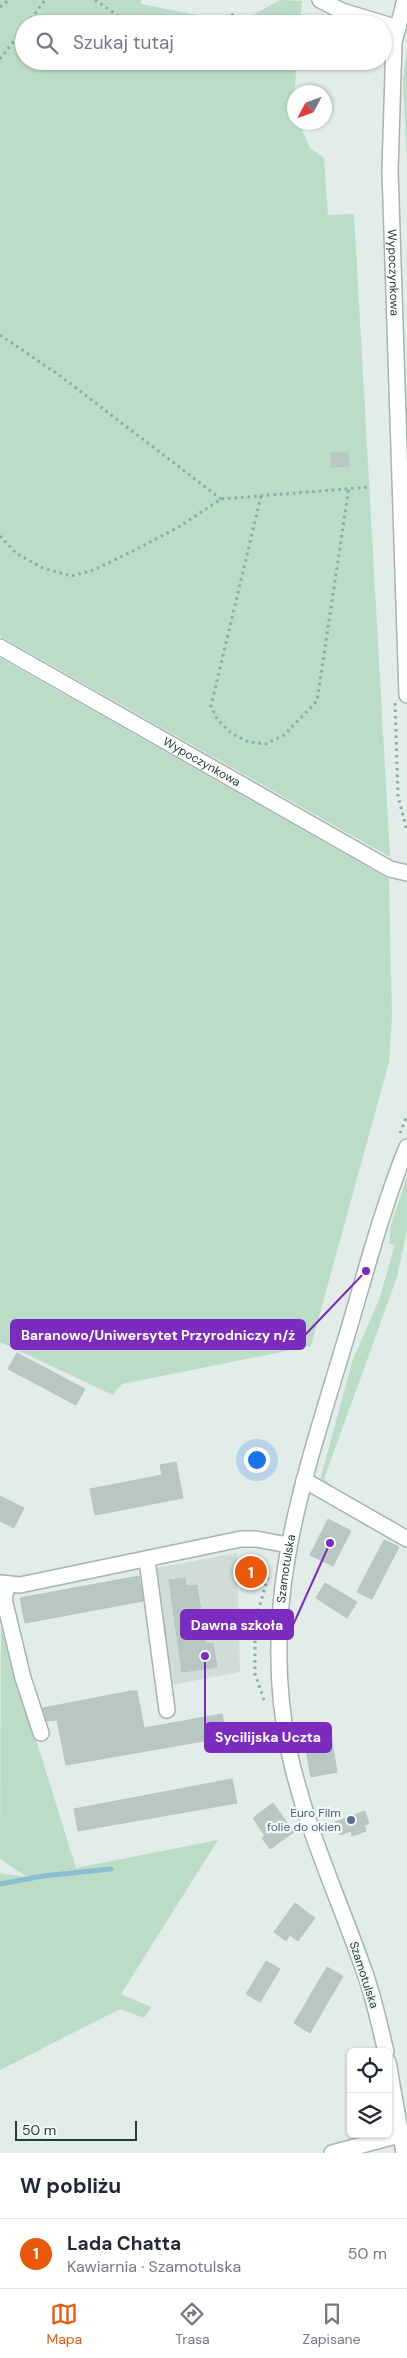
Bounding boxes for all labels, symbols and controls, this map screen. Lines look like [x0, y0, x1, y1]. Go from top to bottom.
search box [15, 15, 392, 70]
icon: search [33, 29, 61, 57]
text: Szukaj tutaj [73, 30, 174, 55]
north arrow [287, 85, 332, 130]
street label: Wypoczynkowa [384, 229, 403, 316]
street label: Wypoczynkowa [160, 733, 243, 790]
callout: Baranowo/Uniwersytet Przyrodniczy n/ż [11, 1320, 305, 1349]
text: Baranowo/Uniwersytet Przyrodniczy n/ż [21, 1326, 295, 1344]
your location [244, 1447, 270, 1473]
street label: Szamotulska [273, 1533, 299, 1604]
pin: 1 [235, 1553, 267, 1591]
callout: Dawna szkoła [181, 1610, 293, 1639]
text: Dawna szkoła [191, 1616, 283, 1634]
callout: Sycilijska Uczta [205, 1723, 331, 1752]
text: Sycilijska Uczta [215, 1728, 321, 1746]
place label: Euro Film folie do okien [267, 1805, 341, 1835]
marker: Euro Film folie do okien [345, 1814, 357, 1826]
street label: Szamotulska [346, 1940, 382, 2010]
map controls [347, 2048, 392, 2138]
button: locate [347, 2048, 392, 2093]
button: layers [347, 2093, 392, 2138]
scale bar [15, 2118, 138, 2141]
text: 50 m [22, 2121, 56, 2139]
text: W pobliżu [20, 2172, 121, 2200]
text: Lada Chatta [67, 2231, 181, 2256]
text: 1 [33, 2243, 39, 2264]
text: 50 m [348, 2243, 387, 2264]
text: Kawiarnia · Szamotulska [67, 2256, 241, 2277]
tab: Mapa [46, 2300, 82, 2348]
tab: Trasa [175, 2300, 210, 2348]
tab: Zapisane [303, 2300, 361, 2348]

